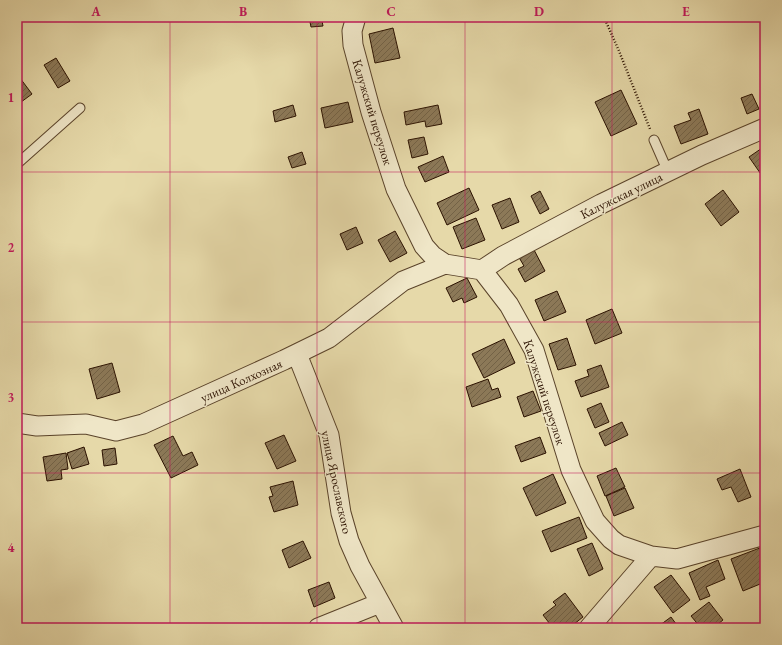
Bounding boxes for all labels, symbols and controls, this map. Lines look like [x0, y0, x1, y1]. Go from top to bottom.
text: A [90, 3, 101, 20]
text: B [239, 3, 247, 20]
text: C [386, 3, 396, 20]
text: D [534, 3, 544, 20]
text: E [682, 3, 690, 20]
street label: Калужский переулок [348, 57, 397, 168]
text: 1 [8, 89, 15, 106]
street label: Калужская улица [577, 168, 666, 223]
text: 2 [8, 239, 15, 256]
street label: Калужский переулок [519, 337, 570, 448]
street label: улица Колхозная [198, 355, 285, 406]
text: 3 [8, 389, 15, 406]
street label: улица Ярославского [317, 429, 356, 535]
text: 4 [8, 539, 15, 556]

